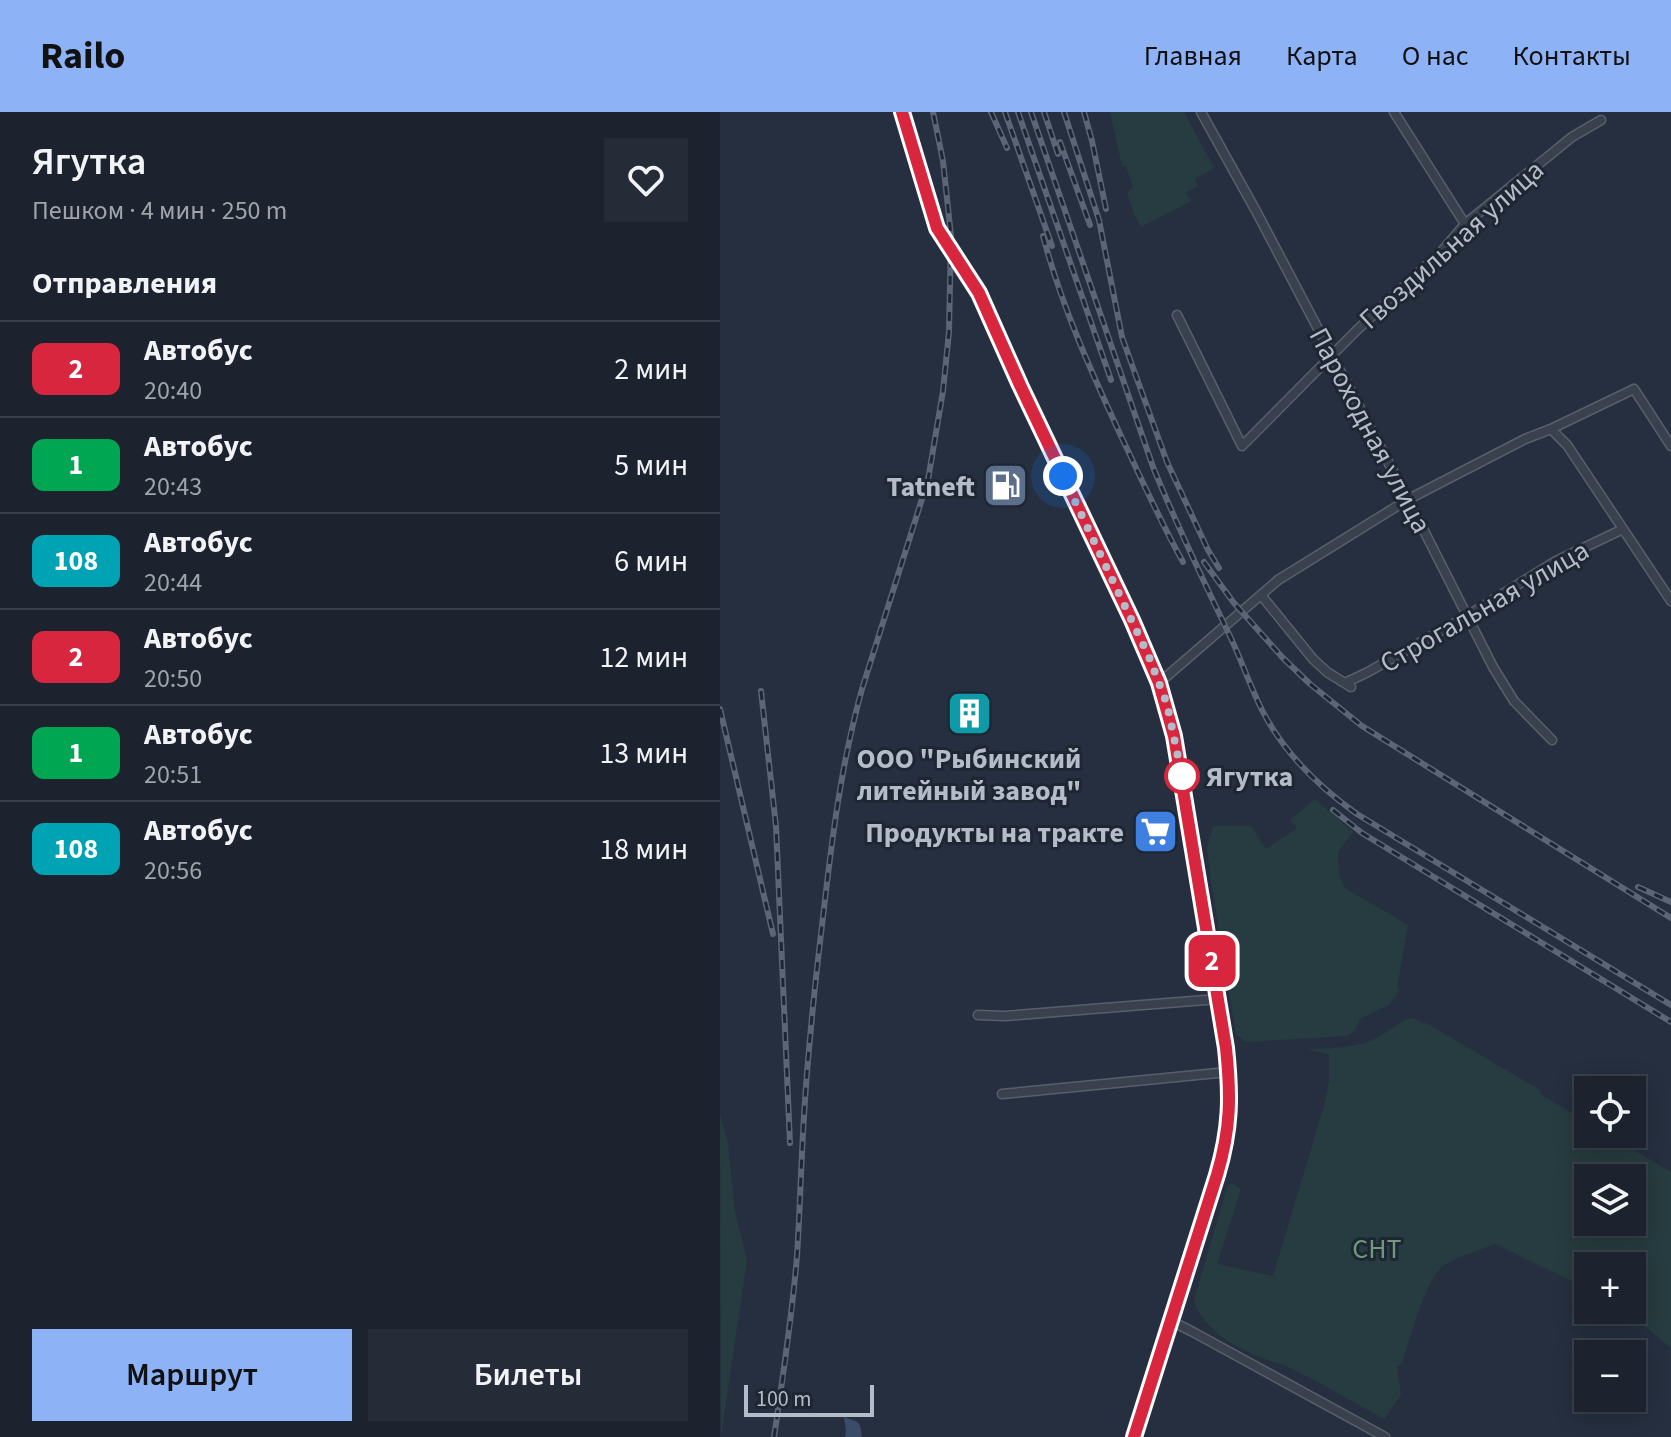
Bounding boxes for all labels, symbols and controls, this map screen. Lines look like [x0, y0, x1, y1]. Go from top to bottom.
text: Railo [40, 29, 125, 83]
text: Главная [1144, 36, 1242, 76]
text: Карта [1286, 36, 1358, 76]
text: О нас [1402, 36, 1469, 76]
text: Контакты [1513, 36, 1631, 76]
text: Ягутка [32, 135, 146, 189]
button: heart [604, 138, 688, 222]
street label: Гвоздильная улица [1350, 151, 1553, 339]
text: Пешком · 4 мин · 250 m [32, 192, 287, 229]
text: Отправления [32, 262, 217, 305]
street label: Пароходная улица [1299, 321, 1441, 540]
text: Автобус [144, 329, 253, 372]
text: 2 мин [614, 348, 688, 391]
text: 2 [69, 349, 83, 389]
text: 20:40 [144, 372, 202, 409]
text: Автобус [144, 425, 253, 468]
text: 5 мин [614, 444, 688, 487]
text: 1 [69, 445, 83, 485]
your location [1043, 456, 1083, 496]
fuel station icon: Tatneft [982, 462, 1030, 510]
place label: Tatneft [887, 467, 975, 507]
text: 20:43 [144, 468, 202, 505]
text: Автобус [144, 521, 253, 564]
street label: Строгальная улица [1373, 531, 1596, 683]
text: 6 мин [614, 540, 688, 583]
text: 108 [54, 541, 98, 581]
text: 20:44 [144, 564, 202, 601]
text: Автобус [144, 617, 253, 660]
text: 12 мин [599, 636, 688, 679]
text: 2 [69, 637, 83, 677]
text: 20:50 [144, 660, 202, 697]
building icon: ООО "Рыбинский литейный завод" [945, 690, 993, 738]
text: Автобус [144, 713, 253, 756]
text: 13 мин [599, 732, 688, 775]
text: 1 [69, 733, 83, 773]
place label: ООО "Рыбинский литейный завод" [857, 739, 1081, 811]
text: 20:51 [144, 756, 202, 793]
place label: Ягутка [1206, 757, 1293, 797]
marker: Ягутка [1165, 759, 1199, 793]
supermarket icon: Продукты на тракте [1131, 808, 1179, 856]
text: Автобус [144, 809, 253, 852]
place label: Продукты на тракте [865, 813, 1124, 853]
text: 18 мин [599, 828, 688, 871]
text: 108 [54, 829, 98, 869]
text: 20:56 [144, 852, 202, 889]
line badge: 2 [1186, 935, 1238, 987]
text: 2 [1205, 941, 1219, 981]
map controls [1574, 1076, 1646, 1412]
button: locate [1574, 1076, 1646, 1148]
button: layers [1574, 1164, 1646, 1236]
park label: СНТ [1352, 1229, 1402, 1269]
button: + [1574, 1252, 1646, 1324]
button: Маршрут [32, 1329, 352, 1421]
button: Билеты [368, 1329, 688, 1421]
button: − [1574, 1340, 1646, 1412]
scale bar [744, 1381, 874, 1417]
text: 100 m [756, 1383, 811, 1415]

